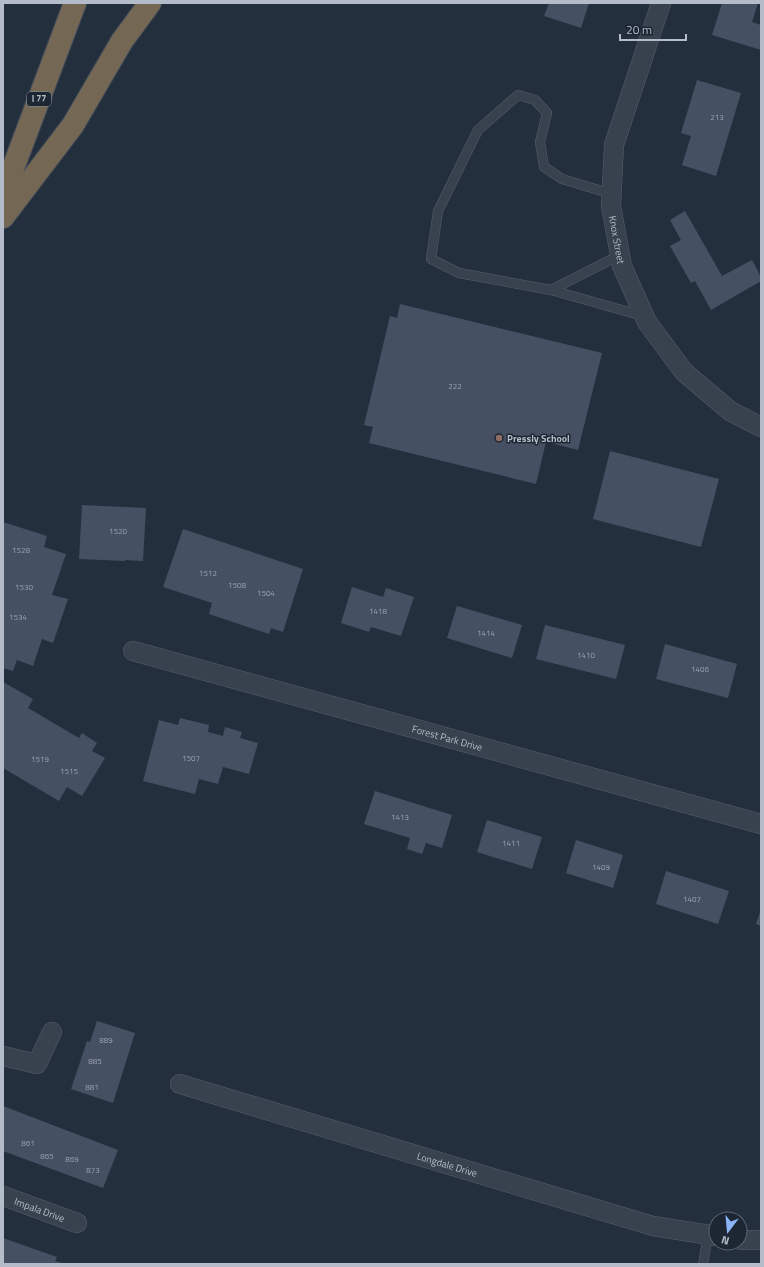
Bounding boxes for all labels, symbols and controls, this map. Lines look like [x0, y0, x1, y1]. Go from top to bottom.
scale bar [620, 16, 686, 42]
text: 20 m [626, 20, 652, 39]
road number: I 77 [27, 92, 51, 106]
house number: 213 [710, 111, 724, 123]
street label: Knox Street [605, 215, 629, 266]
house number: 222 [448, 380, 462, 392]
place label: Pressly School [507, 431, 570, 446]
marker: Pressly School [494, 433, 504, 443]
house number: 1520 [109, 525, 127, 537]
house number: 1528 [12, 544, 30, 556]
house number: 1512 [199, 567, 217, 579]
house number: 1508 [228, 579, 246, 591]
house number: 1530 [15, 581, 33, 593]
house number: 1504 [257, 587, 275, 599]
house number: 1418 [369, 605, 387, 617]
house number: 1534 [9, 611, 27, 623]
house number: 1414 [477, 627, 495, 639]
house number: 1410 [577, 649, 595, 661]
house number: 1406 [691, 663, 709, 675]
street label: Forest Park Drive [410, 721, 484, 755]
house number: 1507 [182, 752, 200, 764]
house number: 1519 [31, 753, 49, 765]
house number: 1515 [60, 765, 78, 777]
house number: 1413 [391, 811, 409, 823]
house number: 1411 [502, 837, 520, 849]
house number: 1409 [592, 861, 610, 873]
house number: 1407 [683, 893, 701, 905]
house number: 889 [99, 1034, 113, 1046]
house number: 885 [88, 1055, 102, 1067]
house number: 881 [85, 1081, 99, 1093]
house number: 861 [21, 1137, 35, 1149]
street label: Longdale Drive [415, 1149, 479, 1181]
house number: 865 [40, 1150, 54, 1162]
house number: 869 [65, 1153, 79, 1165]
house number: 873 [86, 1164, 100, 1176]
street label: Impala Drive [12, 1194, 67, 1226]
north arrow [708, 1211, 748, 1251]
text: N [719, 1232, 731, 1249]

